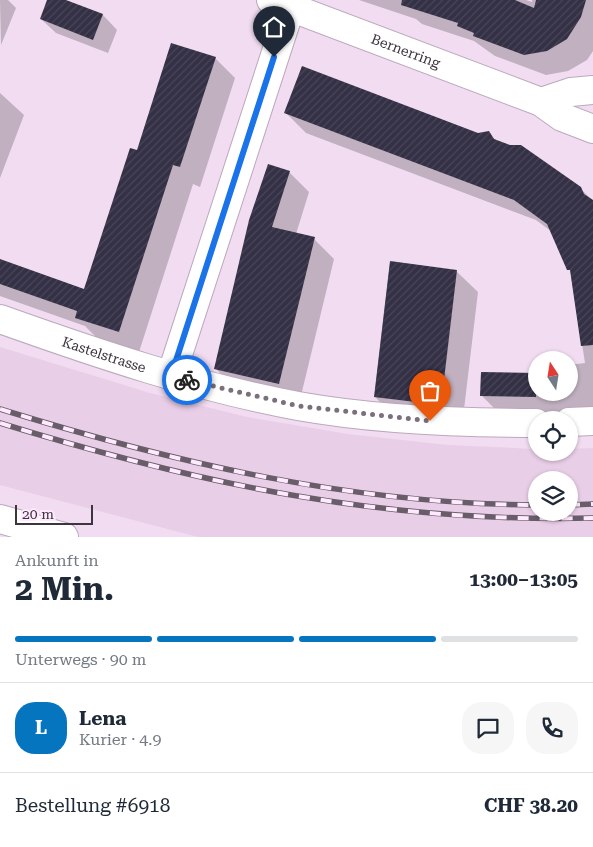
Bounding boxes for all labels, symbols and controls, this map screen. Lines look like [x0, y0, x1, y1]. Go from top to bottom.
pin [253, 6, 295, 57]
icon: home [260, 13, 288, 41]
street label: Bernerring [369, 31, 443, 71]
street label: Kastelstrasse [60, 333, 148, 376]
north arrow [528, 351, 578, 401]
map controls [528, 351, 578, 521]
courier [162, 355, 212, 405]
icon: bike [173, 366, 201, 394]
pin [409, 370, 451, 421]
icon: bag [416, 377, 444, 405]
button: locate [528, 411, 578, 461]
button: layers [528, 471, 578, 521]
scale bar [15, 502, 92, 525]
text: 20 m [22, 506, 54, 522]
text: Ankunft in [15, 551, 99, 570]
text: 13:00–13:05 [469, 568, 578, 591]
text: 2 Min. [15, 570, 114, 608]
text: Unterwegs · 90 m [15, 650, 146, 669]
button: chat [462, 702, 514, 754]
button: phone [526, 702, 578, 754]
text: Lena [79, 707, 126, 730]
text: L [35, 716, 47, 739]
text: Kurier · 4.9 [79, 730, 161, 749]
text: Bestellung #6918 [15, 794, 170, 817]
text: CHF 38.20 [484, 794, 578, 817]

